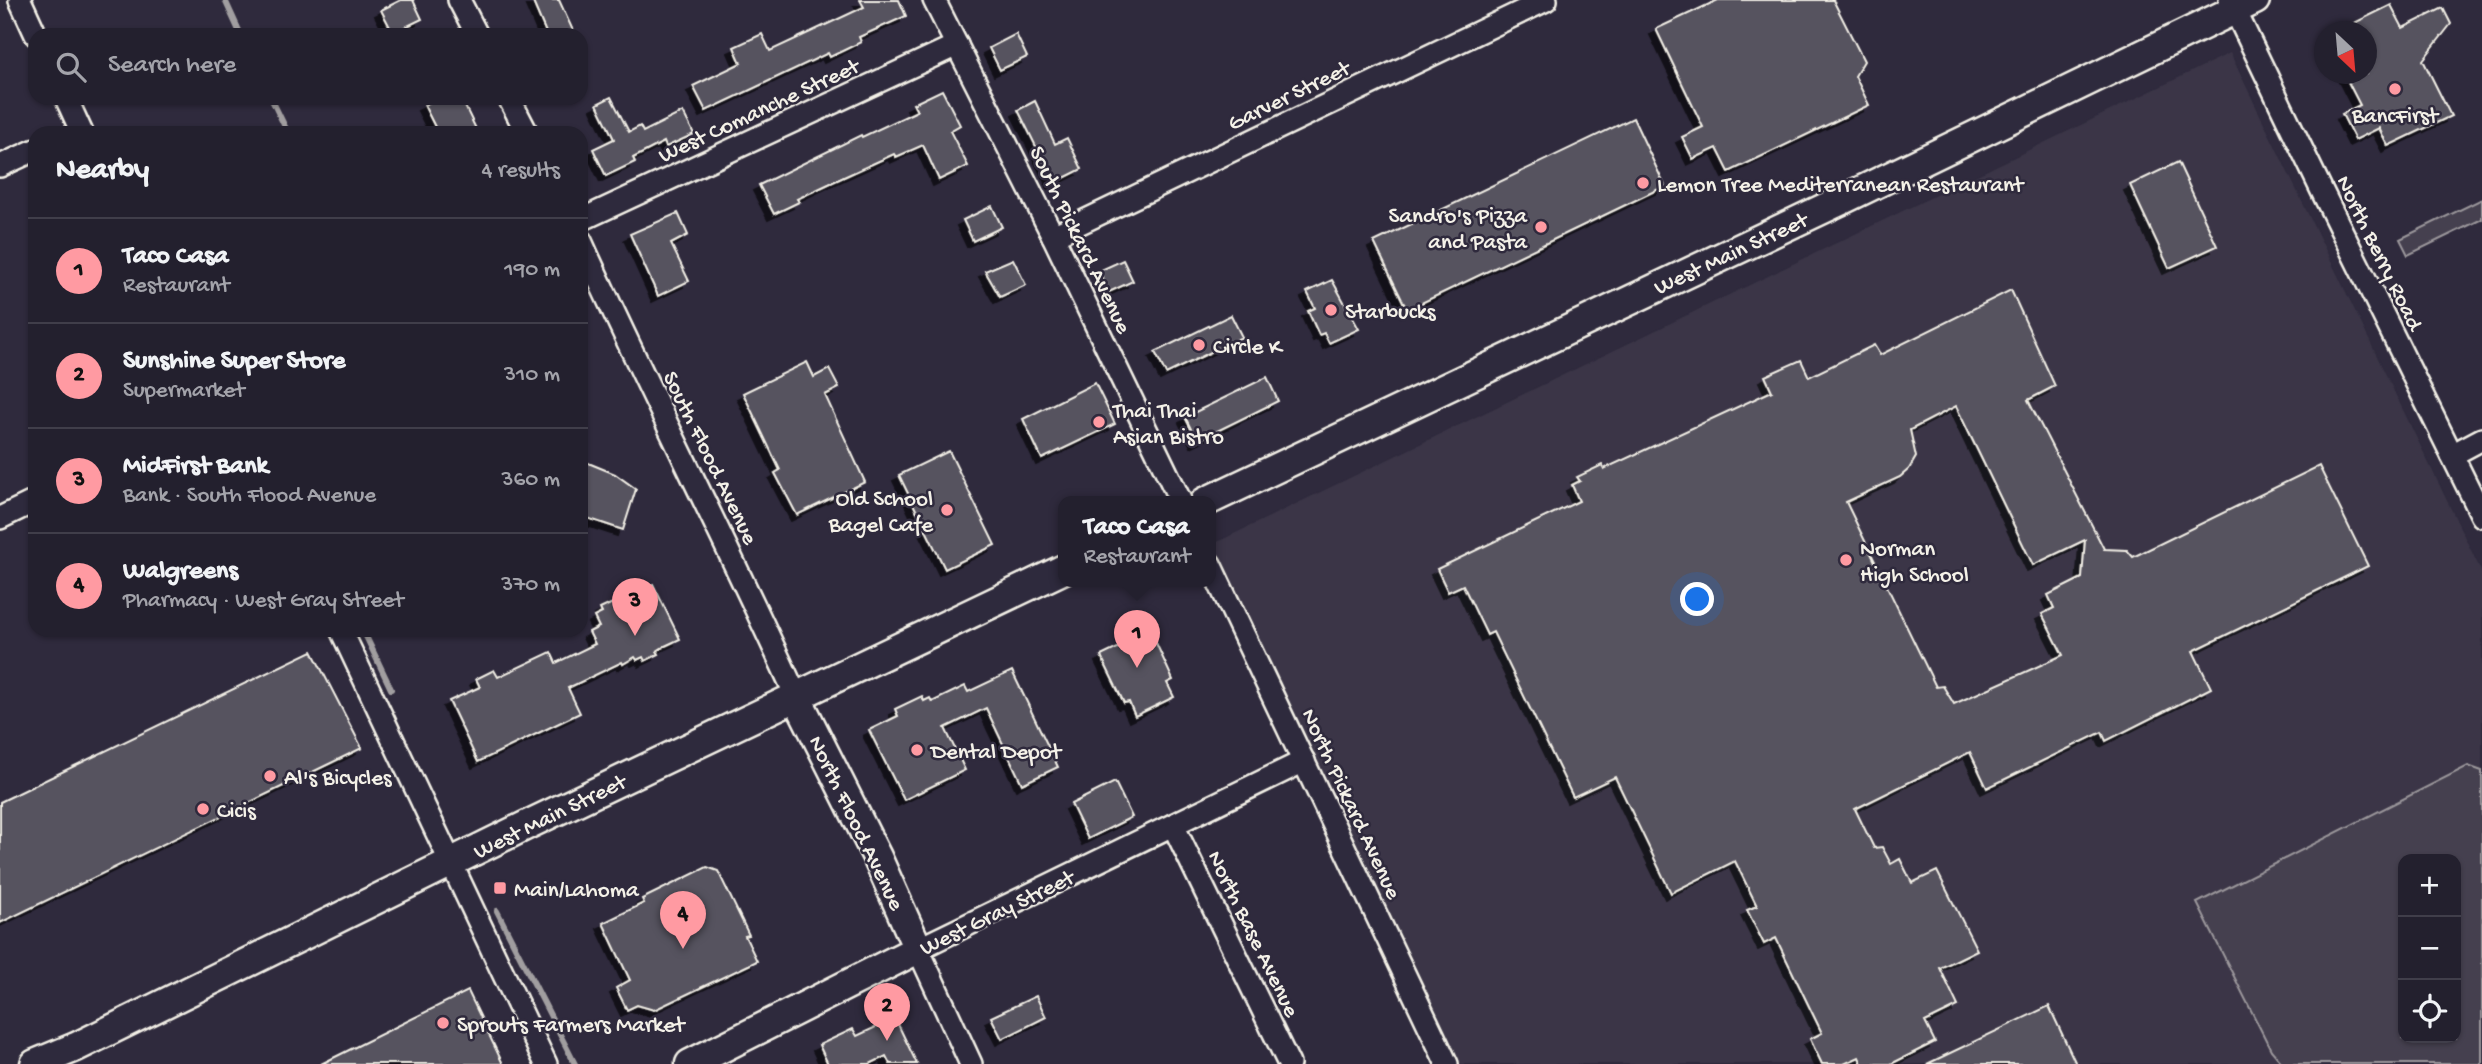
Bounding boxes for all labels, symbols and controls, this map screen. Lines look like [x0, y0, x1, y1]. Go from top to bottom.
north arrow [2314, 21, 2377, 84]
search box [28, 28, 588, 105]
icon: search [52, 48, 90, 86]
text: Search here [108, 51, 236, 82]
street label: West Comanche Street [655, 53, 865, 170]
street label: Garver Street [1224, 55, 1356, 138]
marker: BancFirst [2387, 81, 2403, 97]
place label: BancFirst [2351, 104, 2440, 131]
street label: South Pickard Avenue [1022, 142, 1136, 340]
text: Nearby [56, 154, 149, 189]
text: 4 results [481, 158, 560, 185]
street label: North Berry Road [2329, 172, 2428, 337]
place label: Lemon Tree Mediterranean Restaurant [1657, 173, 2025, 200]
marker: Lemon Tree Mediterranean Restaurant [1635, 175, 1651, 191]
place label: Sandro's Pizza and Pasta [1389, 204, 1528, 257]
street label: West Main Street [1650, 207, 1814, 303]
marker: Sandro's Pizza and Pasta [1533, 219, 1549, 235]
text: Taco Casa [123, 242, 228, 273]
text: 1 [74, 257, 84, 284]
text: 190 m [504, 257, 560, 284]
text: Restaurant [123, 273, 230, 300]
place label: Starbucks [1345, 300, 1436, 327]
marker: Starbucks [1323, 302, 1339, 318]
place label: Circle K [1213, 335, 1284, 362]
marker: Circle K [1191, 337, 1207, 353]
text: Sunshine Super Store [123, 347, 345, 378]
text: 2 [73, 362, 85, 389]
text: 310 m [504, 362, 560, 389]
street label: South Flood Avenue [655, 367, 763, 551]
text: Supermarket [123, 378, 245, 405]
place label: Thai Thai Asian Bistro [1111, 399, 1224, 452]
marker: Thai Thai Asian Bistro [1091, 414, 1107, 430]
text: MidFirst Bank [123, 452, 268, 483]
text: 3 [73, 467, 85, 494]
text: 360 m [502, 467, 560, 494]
text: Bank · South Flood Avenue [123, 483, 376, 510]
place label: Old School Bagel Cafe [828, 487, 934, 540]
popup [1058, 496, 1216, 587]
marker: Old School Bagel Cafe [939, 502, 955, 518]
text: Taco Casa [1084, 513, 1189, 544]
place label: Norman High School [1860, 537, 1969, 590]
text: Restaurant [1084, 544, 1190, 571]
marker: Norman High School [1838, 552, 1854, 568]
text: Walgreens [123, 557, 238, 588]
text: 4 [74, 572, 84, 599]
text: 370 m [501, 572, 560, 599]
pin: 3 [612, 578, 658, 636]
your location [1680, 582, 1714, 616]
text: Pharmacy · West Gray Street [123, 588, 404, 615]
pin: 1 [1114, 610, 1160, 668]
street label: North Pickard Avenue [1294, 705, 1406, 905]
street label: North Flood Avenue [801, 732, 909, 916]
place label: Dental Depot [929, 740, 1063, 767]
marker: Dental Depot [909, 742, 925, 758]
place label: Al's Bicycles [284, 766, 392, 793]
marker: Al's Bicycles [262, 768, 278, 784]
street label: West Main Street [470, 769, 633, 867]
place label: Cicis [217, 799, 256, 826]
marker: Cicis [195, 801, 211, 817]
street label: North Base Avenue [1200, 847, 1304, 1023]
map controls [2398, 854, 2461, 1043]
button: + [2398, 854, 2461, 917]
street label: West Gray Street [916, 864, 1081, 963]
place label: Main/Lahoma [514, 878, 640, 905]
marker: Main/Lahoma [492, 880, 508, 896]
pin: 4 [660, 891, 706, 949]
button: − [2398, 917, 2461, 980]
button: locate [2398, 980, 2461, 1043]
pin: 2 [864, 983, 910, 1041]
place label: Sprouts Farmers Market [457, 1013, 686, 1040]
marker: Sprouts Farmers Market [435, 1015, 451, 1031]

